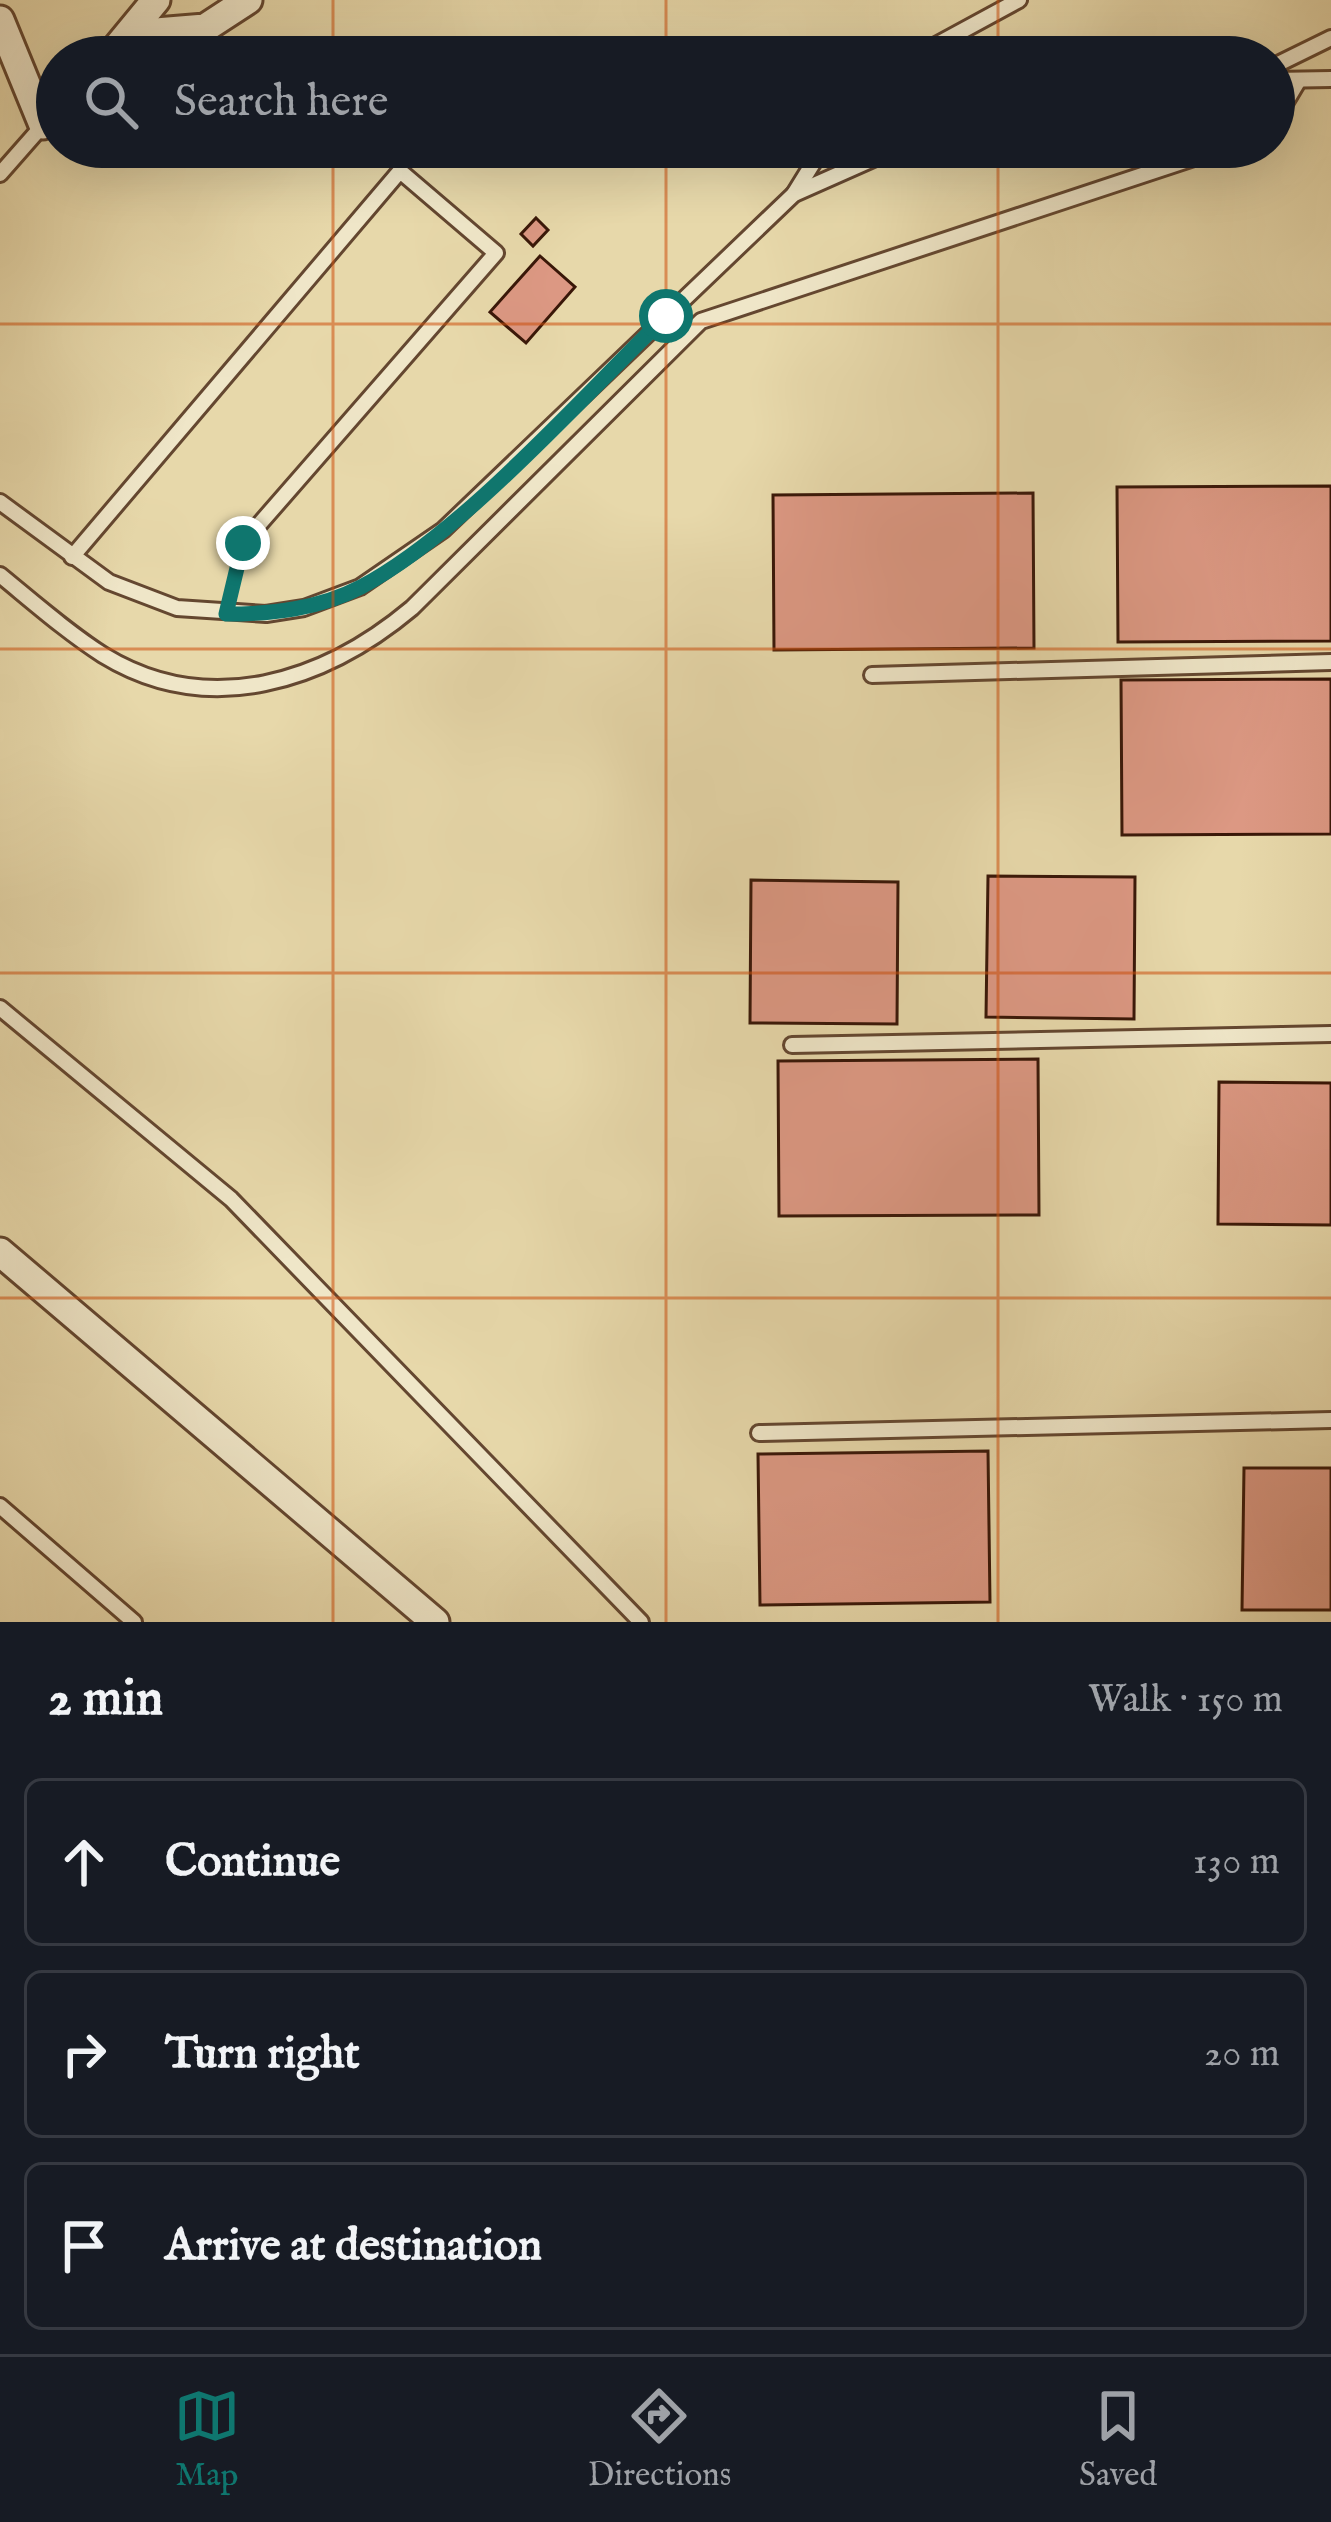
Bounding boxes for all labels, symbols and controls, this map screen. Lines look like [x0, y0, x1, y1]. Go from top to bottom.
search box [36, 36, 1295, 168]
icon: search [78, 69, 144, 135]
text: Search here [174, 74, 388, 131]
route start [639, 289, 693, 343]
route end [216, 516, 270, 570]
text: 2 min [48, 1668, 163, 1733]
text: Walk · 150 m [1088, 1676, 1283, 1725]
icon: ahead [51, 1829, 117, 1895]
text: Continue [165, 1834, 340, 1891]
text: 130 m [1193, 1838, 1280, 1887]
icon: right [51, 2021, 117, 2087]
text: Turn right [165, 2026, 360, 2083]
text: 20 m [1204, 2030, 1280, 2079]
icon: arrive [51, 2213, 117, 2279]
text: Arrive at destination [165, 2218, 542, 2275]
tab: Map [174, 2383, 240, 2497]
tab: Directions [588, 2383, 731, 2497]
tab: Saved [1079, 2383, 1157, 2497]

